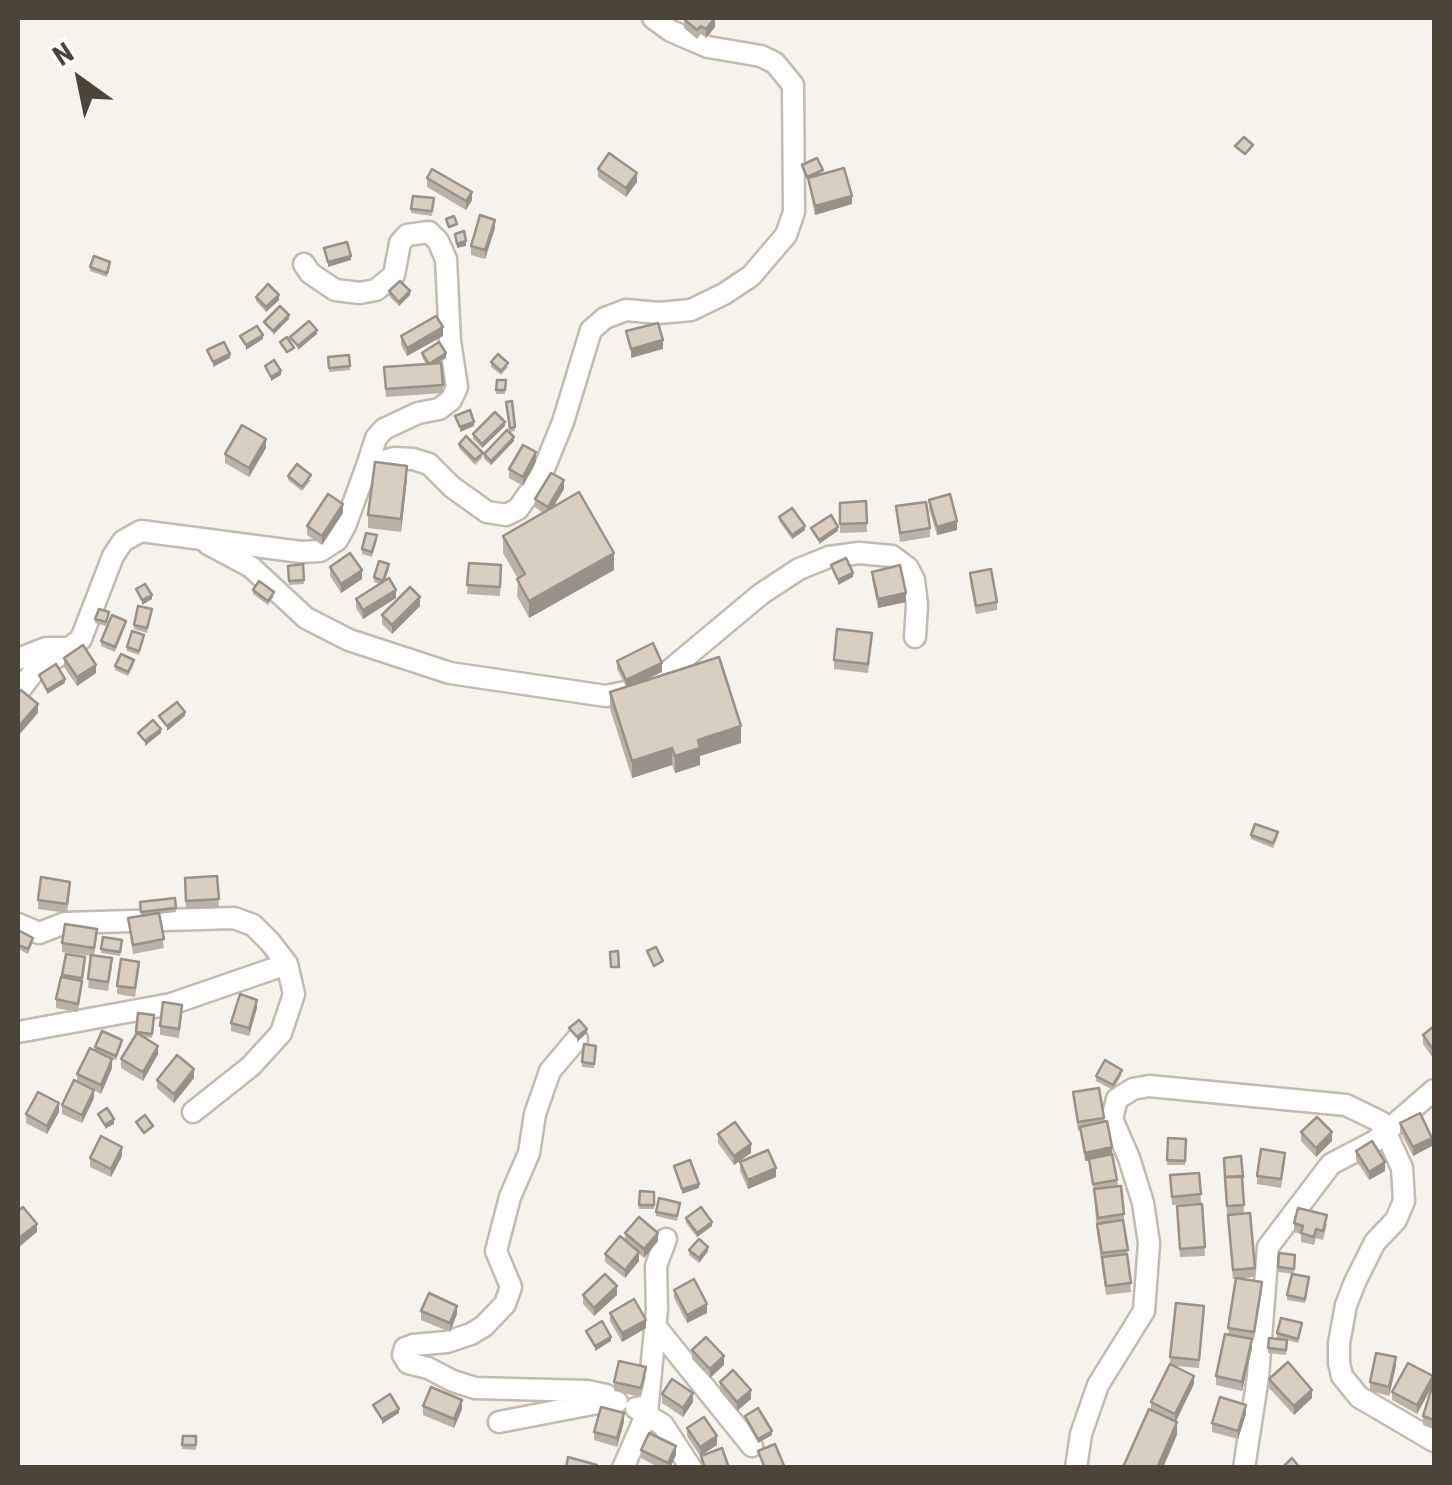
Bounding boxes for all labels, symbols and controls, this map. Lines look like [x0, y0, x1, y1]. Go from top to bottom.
north arrow [30, 30, 130, 130]
text: N [47, 36, 80, 73]

